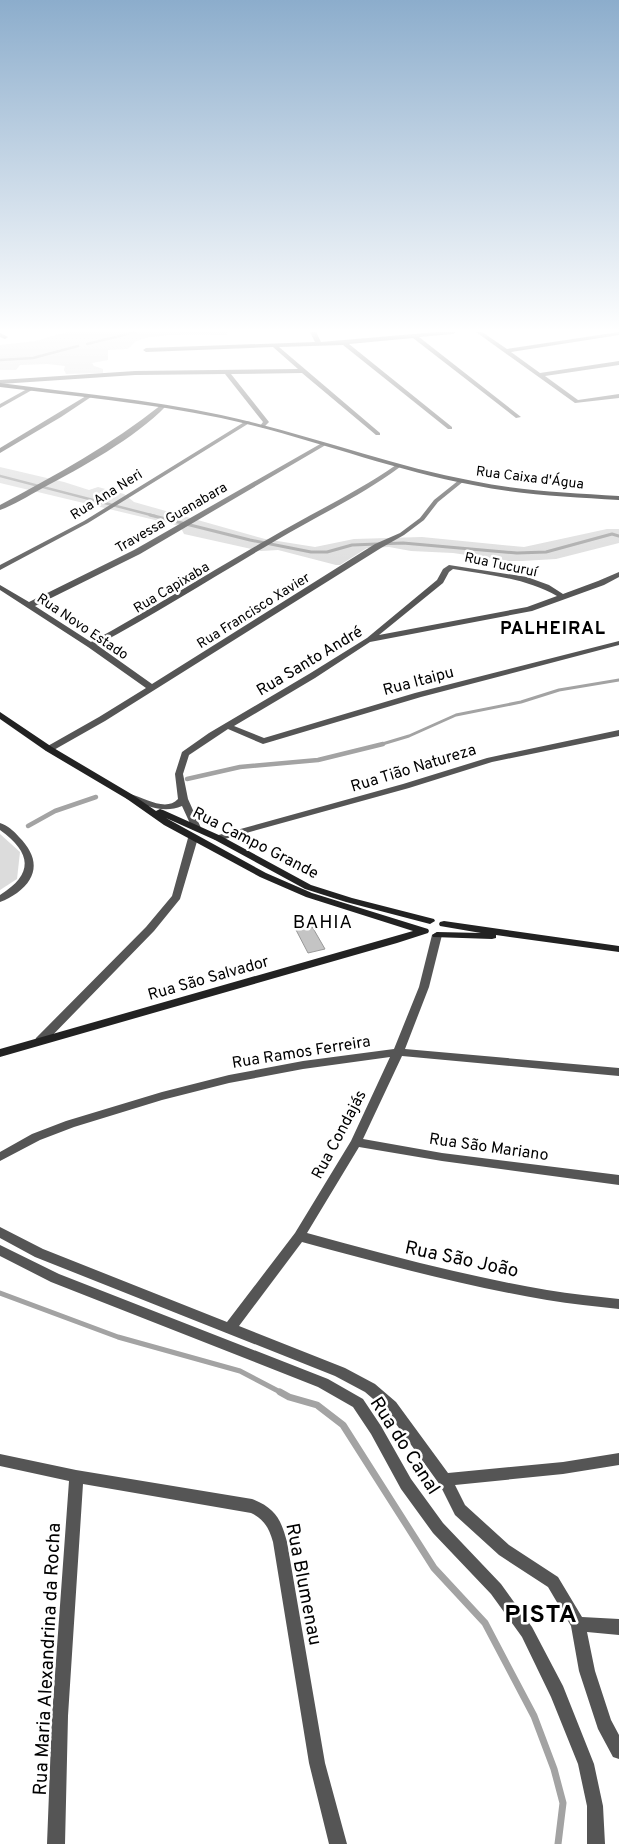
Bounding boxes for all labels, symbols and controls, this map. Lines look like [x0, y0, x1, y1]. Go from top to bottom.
street label: Rua Caixa d'Água [475, 462, 585, 494]
street label: Rua Ana Neri [68, 466, 146, 524]
street label: Travessa Guanabara [113, 479, 231, 557]
street label: Rua Tucuruí [463, 549, 540, 582]
street label: Rua Capixaba [131, 559, 213, 618]
street label: Rua Francisco Xavier [194, 569, 314, 653]
street label: Rua Novo Estado [33, 590, 131, 664]
district label: PALHEIRAL [500, 618, 606, 641]
street label: Rua Santo André [253, 622, 367, 701]
street label: Rua Itaipu [381, 663, 456, 701]
street label: Rua Tião Natureza [348, 740, 479, 797]
street label: Rua Campo Grande [189, 803, 321, 884]
district label: BAHIA [293, 911, 353, 935]
street label: Rua São Salvador [146, 952, 271, 1006]
street label: Rua Ramos Ferreira [231, 1032, 372, 1074]
street label: Rua Condajás [308, 1087, 372, 1183]
street label: Rua São Mariano [428, 1130, 550, 1166]
street label: Rua São João [403, 1236, 521, 1284]
street label: Rua do Canal [364, 1393, 445, 1499]
street label: Rua Blumenau [279, 1521, 327, 1648]
street label: Rua Maria Alexandrina da Rocha [29, 1522, 67, 1796]
district label: PISTA [504, 1600, 578, 1632]

